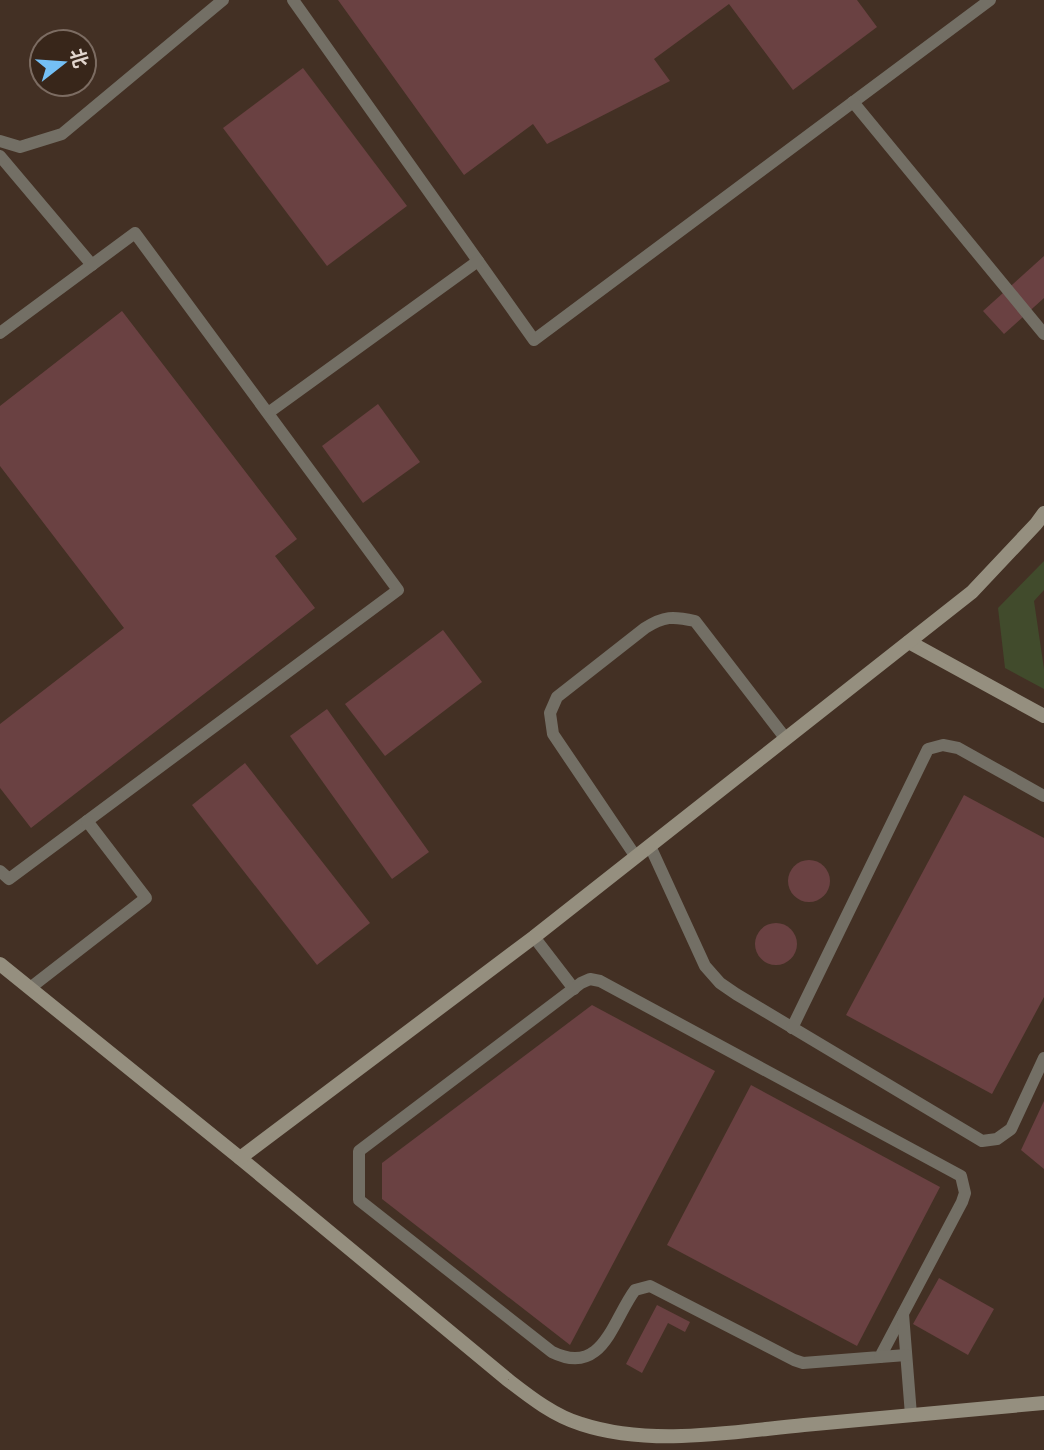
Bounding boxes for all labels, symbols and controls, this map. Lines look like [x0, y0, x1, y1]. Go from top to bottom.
north arrow [28, 28, 98, 98]
text: 北 [65, 45, 94, 71]

